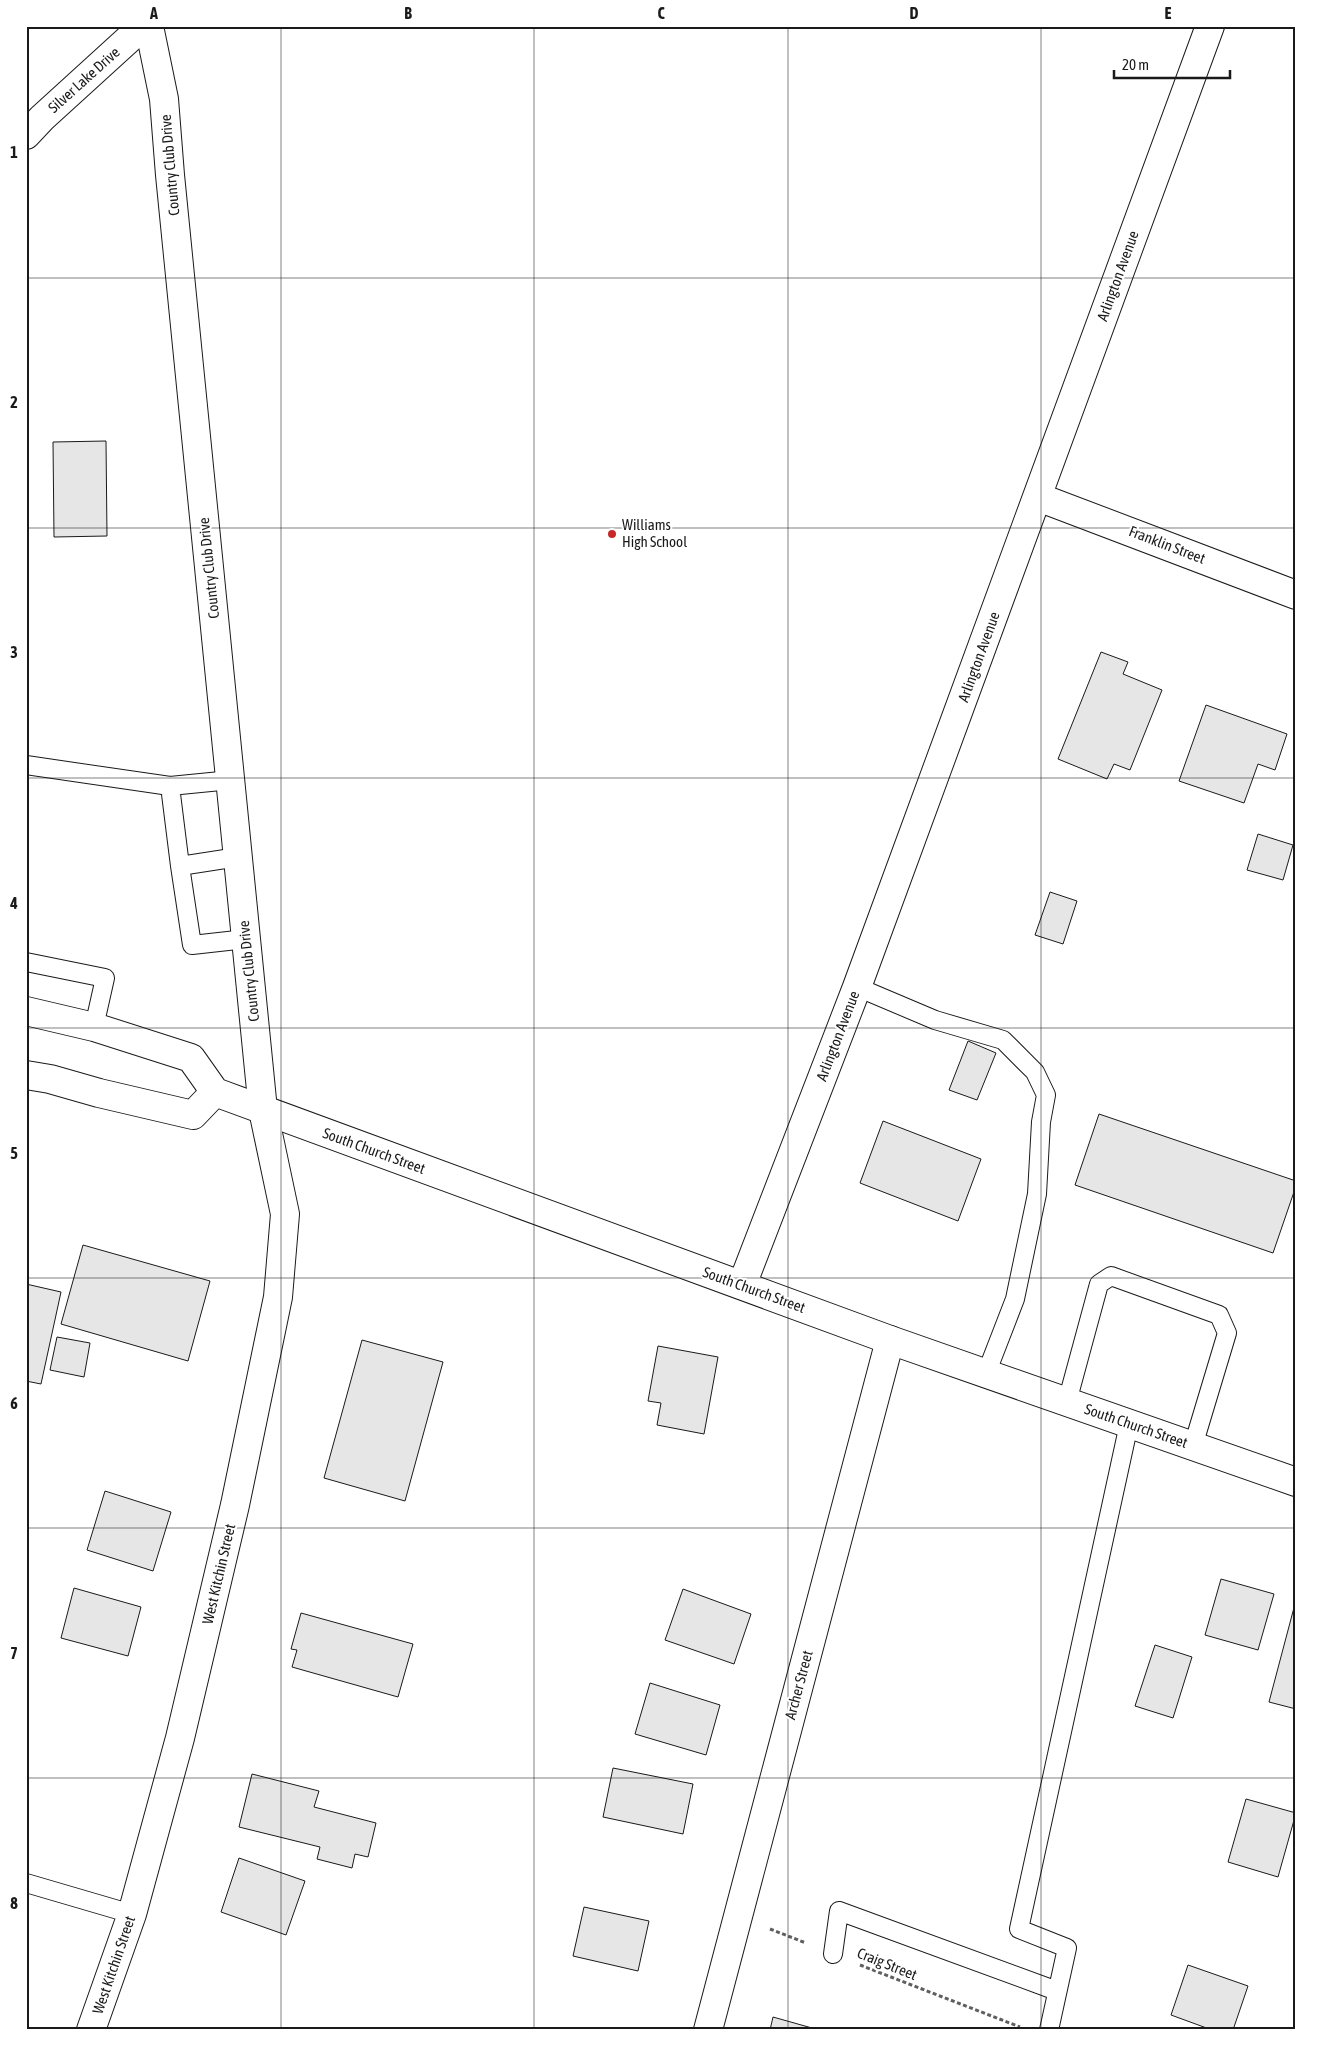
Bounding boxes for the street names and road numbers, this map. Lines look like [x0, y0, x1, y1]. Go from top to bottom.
street label: Silver Lake Drive [45, 43, 123, 116]
street label: Country Club Drive [157, 114, 182, 216]
street label: Arlington Avenue [1093, 228, 1142, 323]
street label: Country Club Drive [195, 516, 222, 619]
street label: Franklin Street [1127, 522, 1208, 567]
street label: Arlington Avenue [954, 609, 1003, 704]
street label: Country Club Drive [235, 919, 262, 1022]
street label: Arlington Avenue [813, 988, 863, 1083]
street label: South Church Street [321, 1124, 428, 1177]
street label: South Church Street [701, 1263, 808, 1316]
street label: South Church Street [1082, 1400, 1190, 1451]
street label: West Kitchin Street [199, 1522, 238, 1626]
street label: Archer Street [781, 1648, 816, 1721]
street label: West Kitchin Street [89, 1914, 138, 2016]
street label: Craig Street [855, 1944, 919, 1983]

